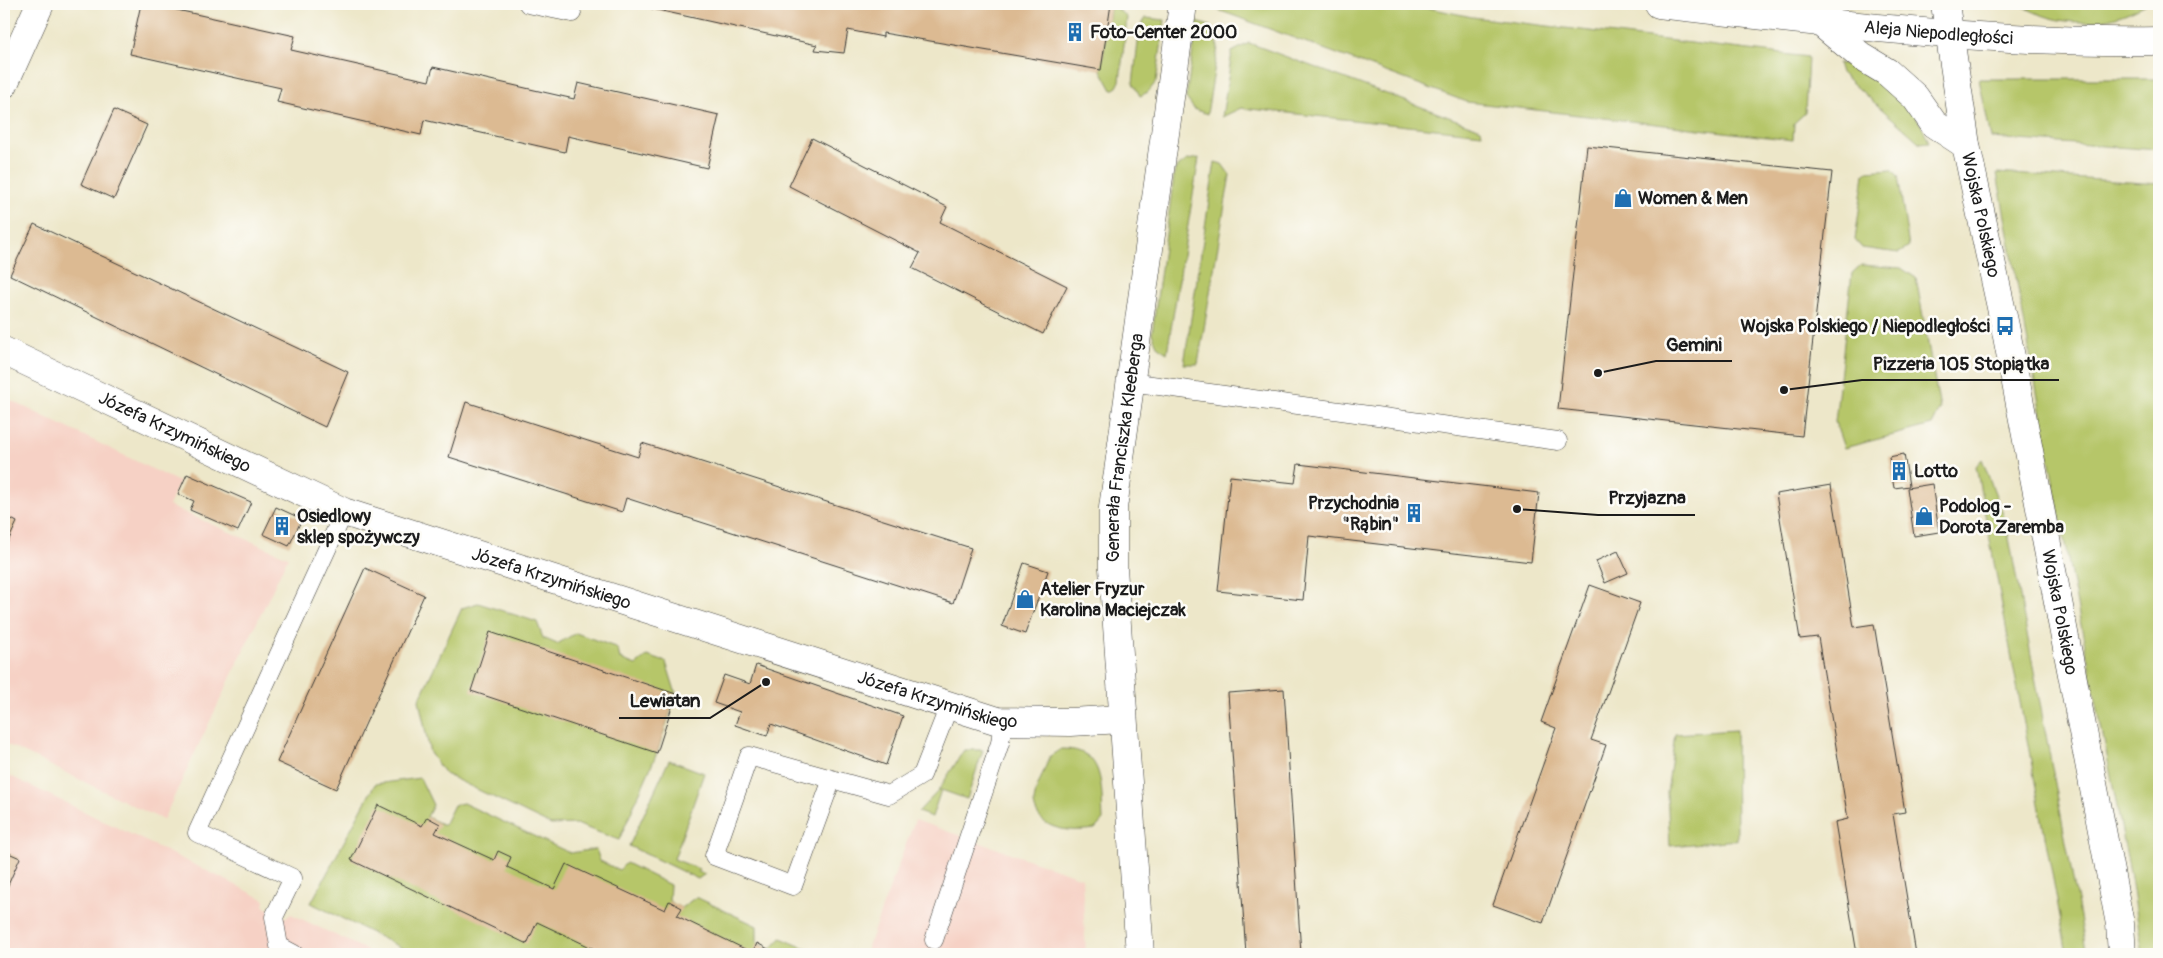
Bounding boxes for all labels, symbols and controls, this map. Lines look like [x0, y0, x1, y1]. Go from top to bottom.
street label: Aleja Niepodległości [1863, 15, 2014, 50]
building icon: Foto-Center 2000 [1064, 21, 1086, 43]
place label: Foto-Center 2000 [1090, 21, 1237, 44]
street label: Wojska Polskiego [1956, 150, 2006, 280]
shop icon: Women & Men [1612, 187, 1634, 209]
place label: Women & Men [1638, 187, 1748, 210]
place label: Wojska Polskiego / Niepodległości [1741, 315, 1990, 338]
bus stop icon: Wojska Polskiego / Niepodległości [1994, 315, 2016, 337]
callout: Gemini [1656, 327, 1732, 361]
street label: Generała Franciszka Kleeberga [1101, 332, 1149, 562]
text: Gemini [1666, 333, 1723, 357]
callout: Pizzeria 105 Stopiątka [1862, 346, 2059, 380]
text: Pizzeria 105 Stopiątka [1873, 352, 2050, 376]
street label: Józefa Krzymińskiego [95, 386, 255, 478]
building icon: Lotto [1888, 460, 1910, 482]
place label: Lotto [1914, 460, 1958, 483]
callout: Przyjazna [1598, 481, 1695, 515]
text: Przyjazna [1608, 486, 1686, 510]
place label: Przychodnia "Rąbin" [1308, 492, 1400, 536]
place label: Podolog - Dorota Zaremba [1939, 495, 2064, 539]
building icon: Przychodnia "Rąbin" [1403, 502, 1425, 524]
place label: Osiedlowy sklep spożywczy [297, 505, 420, 549]
shop icon: Podolog - Dorota Zaremba [1913, 505, 1935, 527]
building icon: Osiedlowy sklep spożywczy [271, 515, 293, 537]
street label: Józefa Krzymińskiego [469, 542, 634, 615]
street label: Wojska Polskiego [2037, 547, 2083, 677]
place label: Atelier Fryzur Karolina Maciejczak [1040, 578, 1186, 622]
shop icon: Atelier Fryzur Karolina Maciejczak [1014, 588, 1036, 610]
street label: Józefa Krzymińskiego [855, 665, 1018, 733]
callout: Lewiatan [619, 684, 710, 718]
text: Lewiatan [629, 689, 701, 713]

